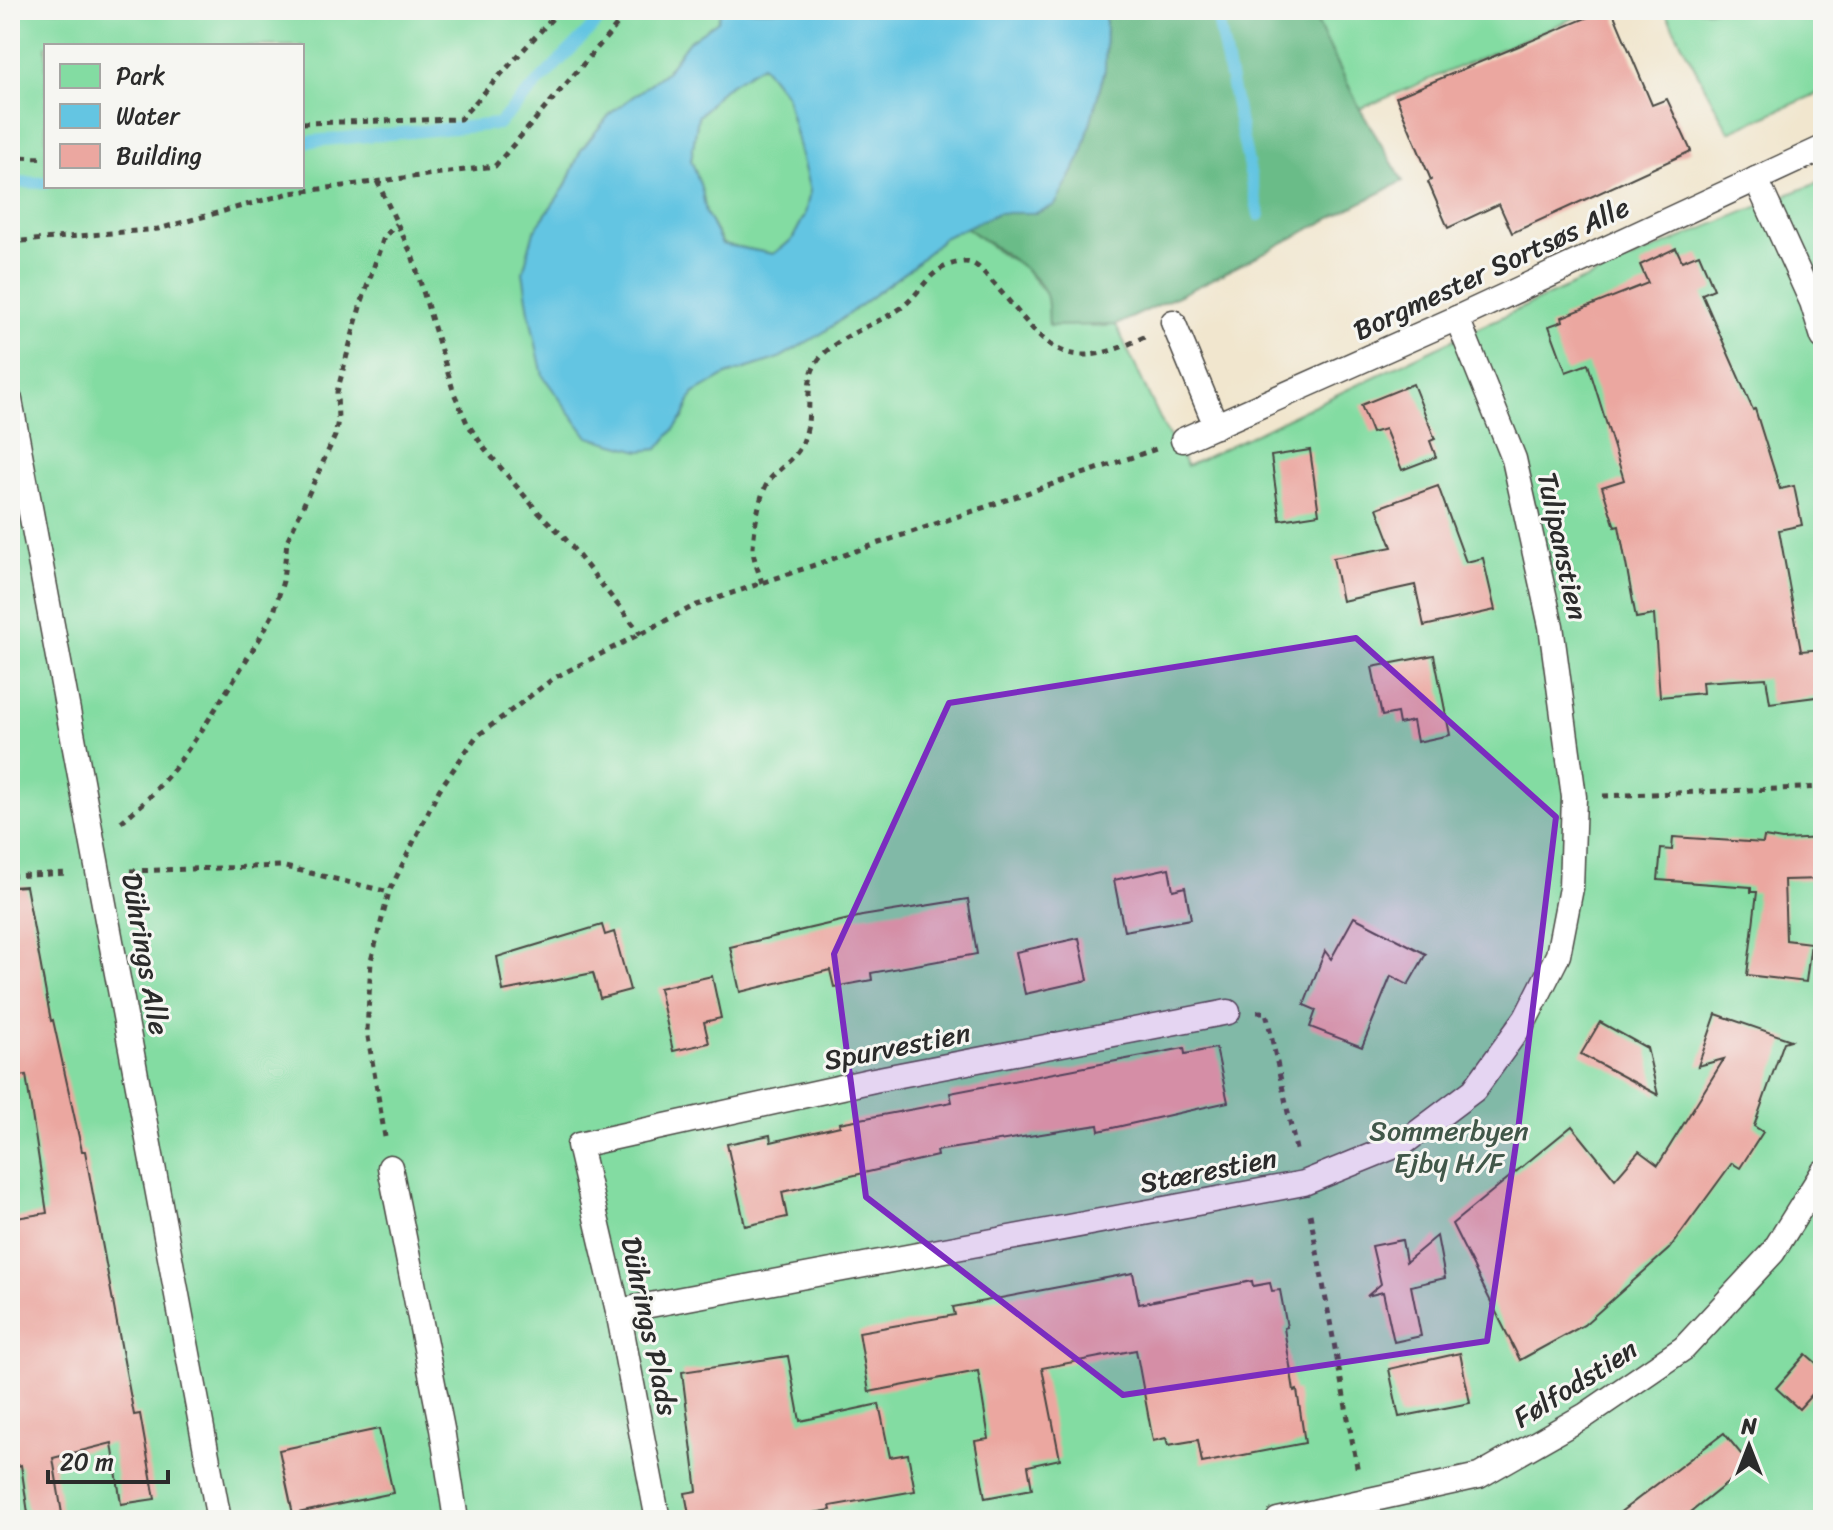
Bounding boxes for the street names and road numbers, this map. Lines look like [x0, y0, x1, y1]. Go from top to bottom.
street label: Borgmester Sortsøs Alle [1345, 183, 1638, 354]
street label: Tulipanstien [1523, 468, 1602, 625]
street label: Dührings Alle [107, 869, 184, 1039]
street label: Spurvestien [819, 1008, 975, 1085]
street label: Stærestien [1135, 1133, 1281, 1208]
street label: Dührings Plads [607, 1232, 692, 1420]
street label: Følfodstien [1503, 1326, 1648, 1441]

